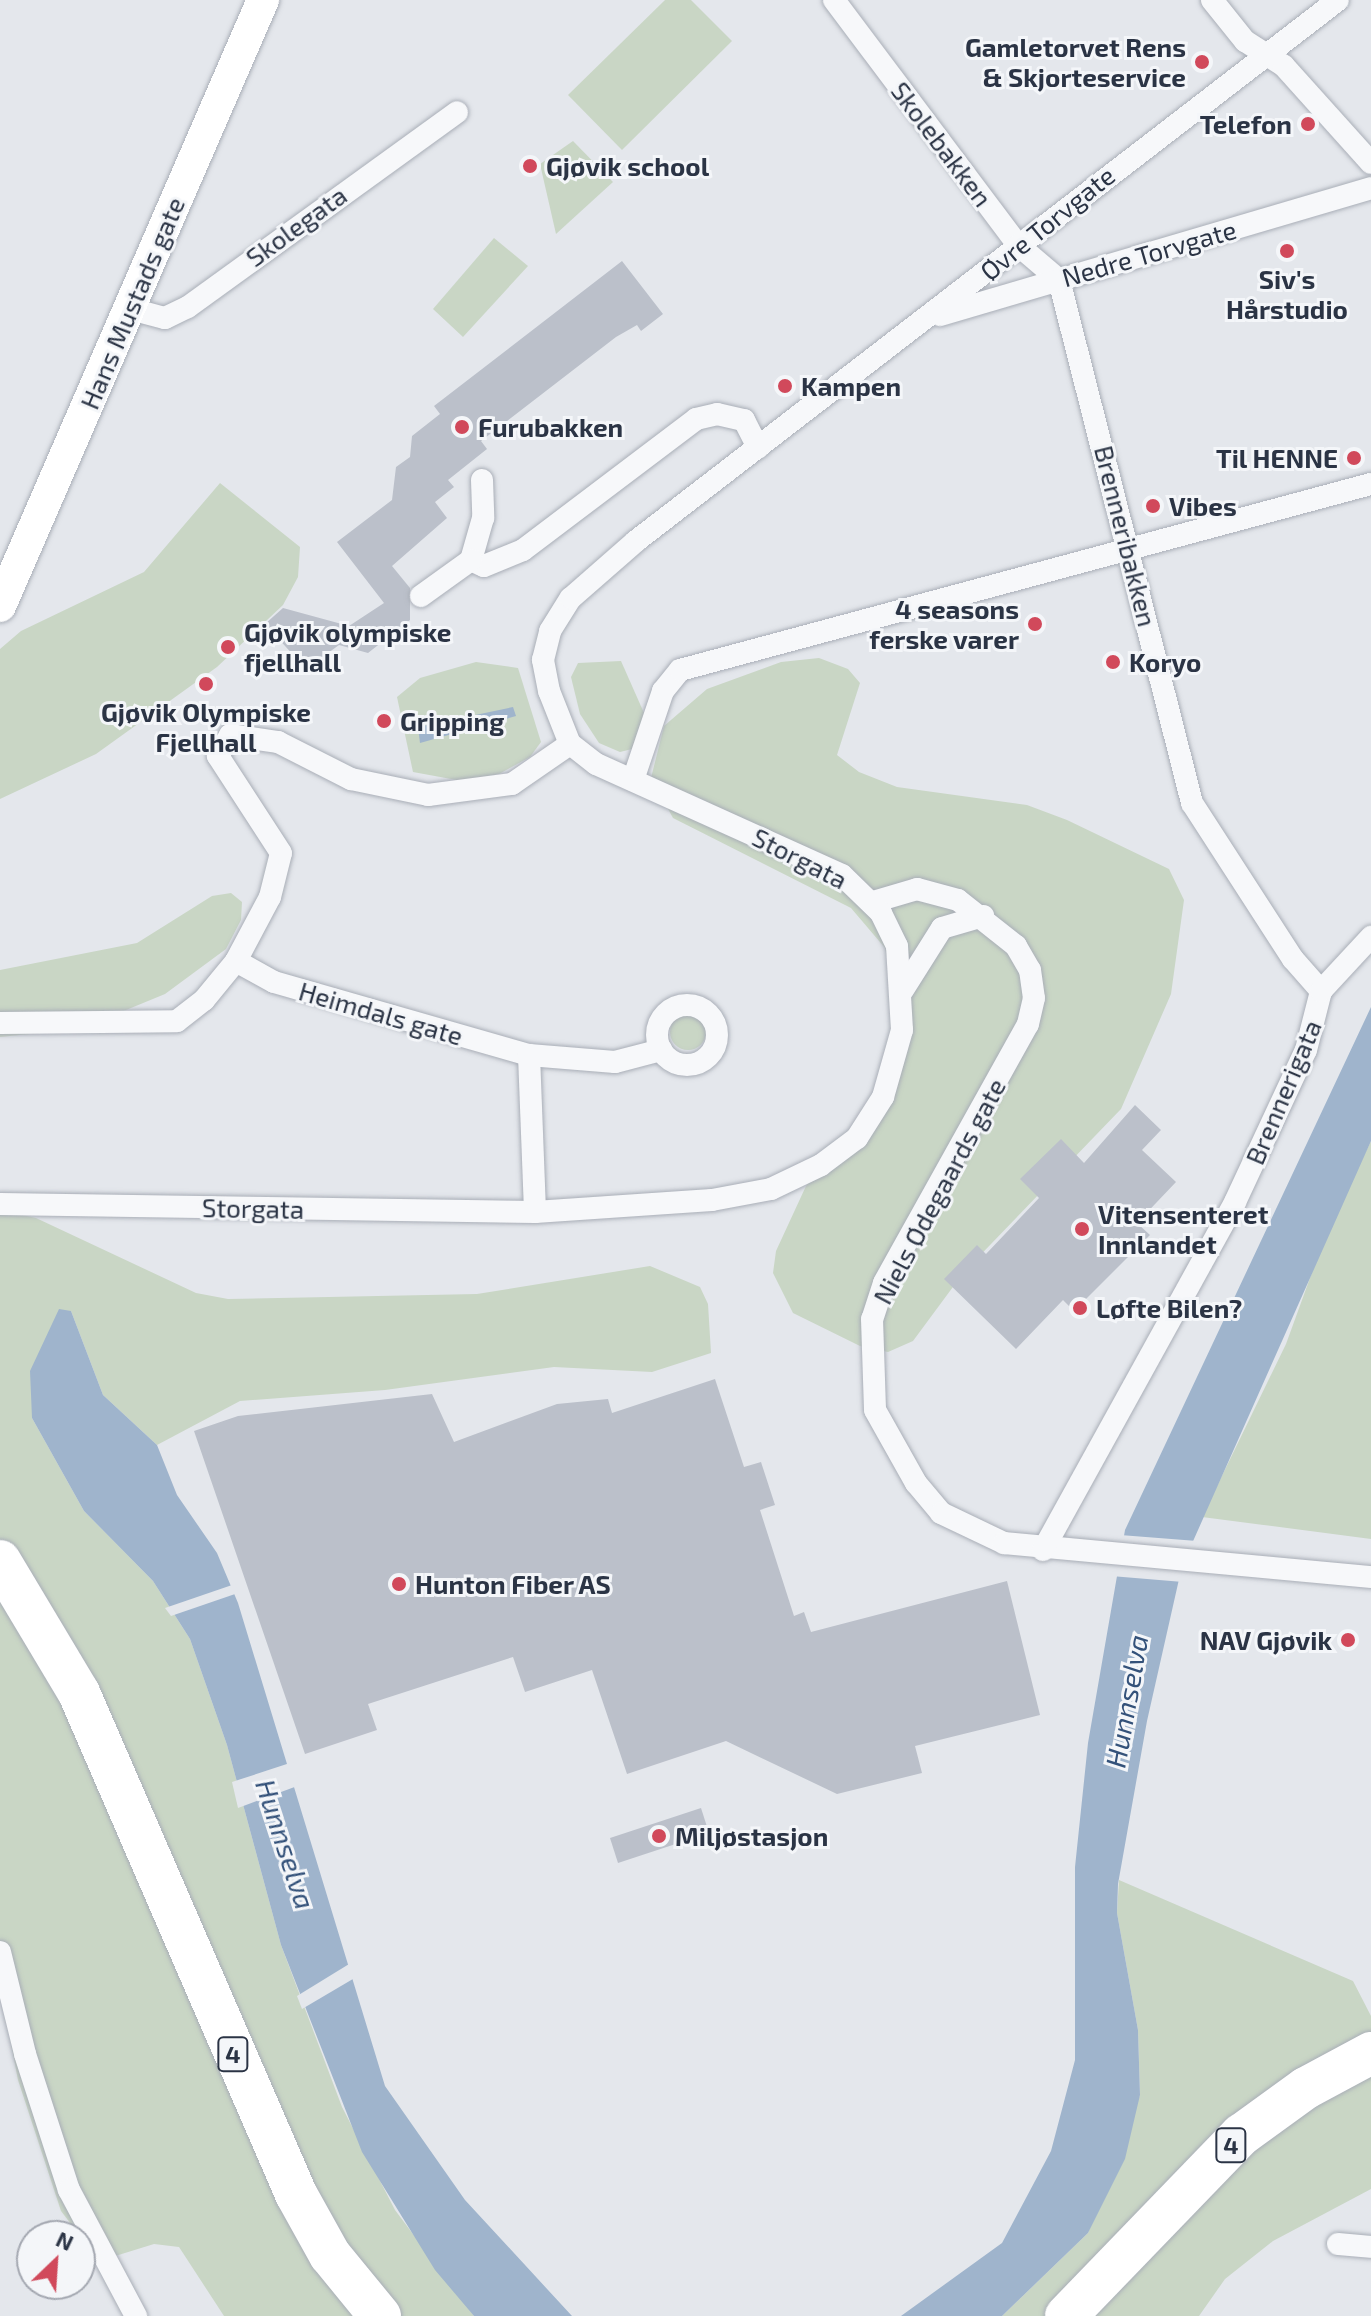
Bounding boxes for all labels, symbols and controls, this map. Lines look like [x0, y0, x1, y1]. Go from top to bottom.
place label: Gamletorvet Rens & Skjorteservice [965, 31, 1186, 92]
marker: Gamletorvet Rens & Skjorteservice [1193, 53, 1211, 71]
street label: Skolebakken [885, 75, 999, 213]
place label: Telefon [1200, 108, 1292, 140]
marker: Telefon [1299, 115, 1317, 133]
place label: Gjøvik school [546, 150, 709, 182]
marker: Gjøvik school [521, 157, 539, 175]
street label: Øvre Torvgate [973, 159, 1121, 287]
street label: Skolegata [240, 179, 352, 273]
street label: Hans Mustads gate [73, 192, 191, 414]
street label: Nedre Torvgate [1058, 213, 1240, 293]
marker: Siv's Hårstudio [1278, 242, 1296, 260]
place label: Siv's Hårstudio [1226, 263, 1348, 324]
place label: Kampen [801, 370, 901, 402]
marker: Kampen [776, 377, 794, 395]
place label: Furubakken [478, 411, 623, 443]
marker: Furubakken [453, 418, 471, 436]
street label: Brenneribakken [1088, 442, 1164, 630]
place label: Til HENNE [1215, 442, 1338, 474]
marker: Til HENNE [1345, 449, 1363, 467]
place label: Vibes [1169, 490, 1237, 522]
marker: Vibes [1144, 497, 1162, 515]
place label: 4 seasons ferske varer [869, 593, 1019, 654]
marker: 4 seasons ferske varer [1026, 615, 1044, 633]
place label: Gjøvik olympiske fjellhall [244, 616, 452, 678]
marker: Gjøvik olympiske fjellhall [219, 638, 237, 656]
place label: Koryo [1129, 646, 1201, 678]
marker: Koryo [1104, 653, 1122, 671]
marker: Gjøvik Olympiske Fjellhall [197, 675, 215, 693]
place label: Gjøvik Olympiske Fjellhall [101, 696, 311, 758]
place label: Gripping [400, 705, 504, 737]
marker: Gripping [375, 712, 393, 730]
street label: Storgata [747, 821, 853, 895]
street label: Heimdals gate [295, 975, 467, 1051]
street label: Brennerigata [1239, 1015, 1327, 1169]
street label: Niels Ødegaards gate [866, 1073, 1012, 1309]
street label: Storgata [202, 1192, 304, 1224]
place label: Vitensenteret Innlandet [1098, 1198, 1268, 1260]
marker: Vitensenteret Innlandet [1073, 1220, 1091, 1238]
place label: Løfte Bilen? [1096, 1292, 1242, 1324]
marker: Løfte Bilen? [1071, 1299, 1089, 1317]
place label: Hunton Fiber AS [415, 1568, 612, 1600]
marker: Hunton Fiber AS [390, 1575, 408, 1593]
place label: NAV Gjøvik [1199, 1624, 1332, 1656]
marker: NAV Gjøvik [1339, 1631, 1357, 1649]
water label: Hunnselva [1098, 1632, 1154, 1770]
water label: Hunnselva [249, 1775, 323, 1913]
place label: Miljøstasjon [675, 1820, 828, 1852]
marker: Miljøstasjon [650, 1827, 668, 1845]
road number: 4 [217, 2034, 249, 2074]
road number: 4 [1215, 2125, 1247, 2165]
north arrow [16, 2220, 96, 2300]
text: N [53, 2225, 78, 2255]

